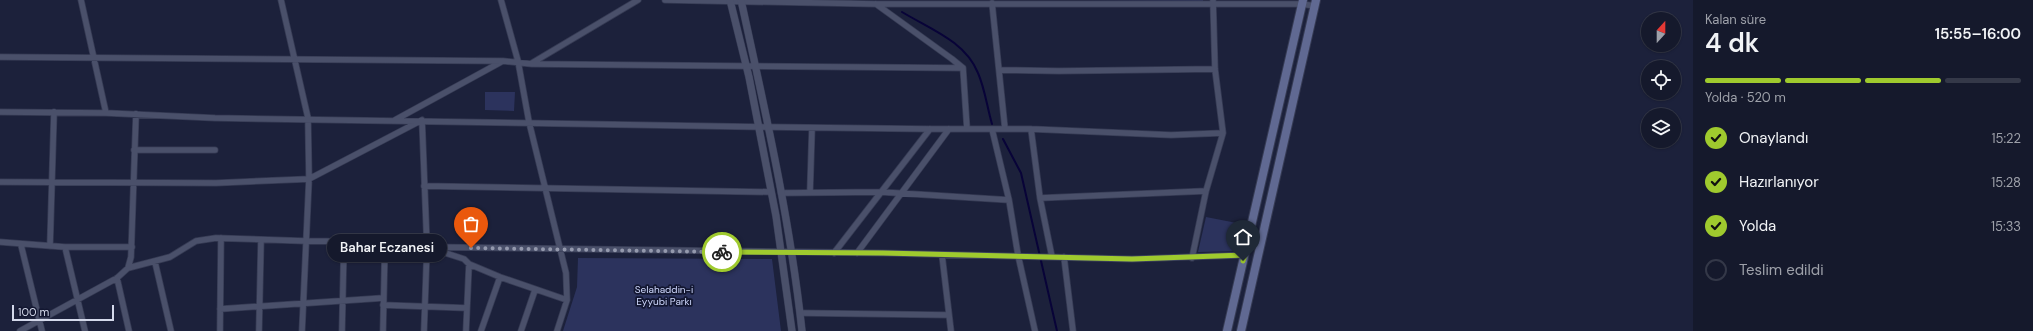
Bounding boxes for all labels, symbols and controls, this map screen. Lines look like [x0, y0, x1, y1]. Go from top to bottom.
text: Kalan süre [1705, 11, 1766, 28]
north arrow [1641, 12, 1681, 52]
map controls [1641, 12, 1681, 148]
text: 15:55–16:00 [1935, 24, 2021, 44]
text: 4 dk [1705, 26, 1759, 60]
button: locate [1641, 60, 1681, 100]
text: Yolda · 520 m [1705, 89, 1786, 106]
button: layers [1641, 108, 1681, 148]
icon: check [1705, 127, 1727, 149]
text: Onaylandı [1739, 128, 1808, 148]
text: 15:22 [1991, 130, 2021, 147]
icon: check [1705, 171, 1727, 193]
text: Hazırlanıyor [1739, 172, 1819, 192]
text: 15:28 [1991, 174, 2021, 191]
pin [454, 207, 488, 248]
icon: bag [460, 213, 482, 235]
icon: check [1705, 215, 1727, 237]
text: Yolda [1739, 216, 1776, 236]
text: 15:33 [1991, 218, 2021, 235]
pin [1226, 220, 1260, 261]
icon: home [1232, 226, 1254, 248]
courier [702, 232, 742, 272]
callout: Bahar Eczanesi [327, 234, 447, 262]
text: Bahar Eczanesi [340, 239, 434, 256]
icon: bike [711, 241, 733, 263]
text: Teslim edildi [1739, 260, 1824, 280]
park label: Selahaddin-i Eyyubi Parkı [635, 283, 693, 308]
scale bar [12, 303, 114, 322]
text: 100 m [18, 305, 49, 319]

